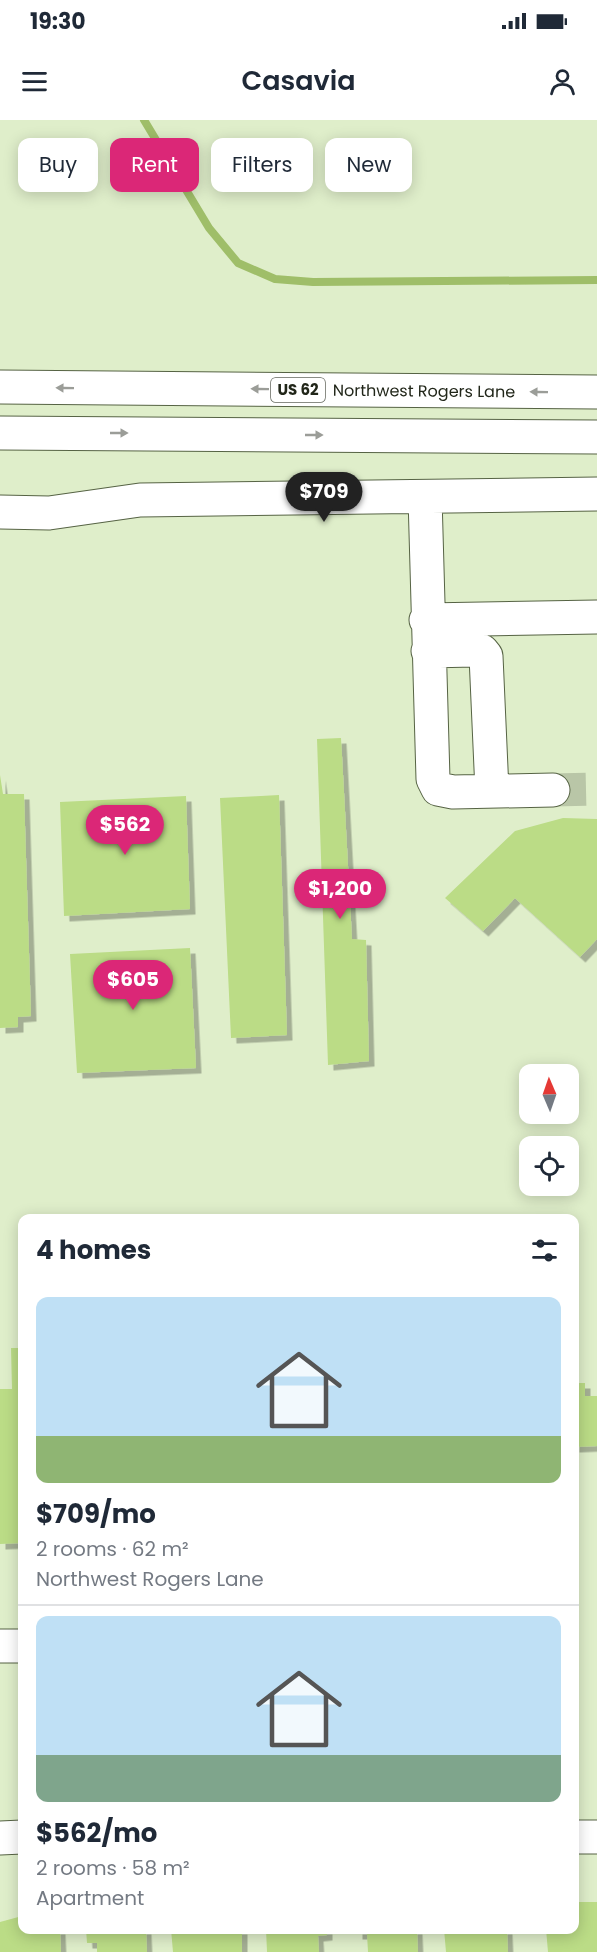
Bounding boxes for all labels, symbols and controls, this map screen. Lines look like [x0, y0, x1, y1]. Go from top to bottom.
text: 19:30 [30, 6, 86, 37]
text: Casavia [241, 62, 356, 99]
icon: menu [18, 65, 51, 98]
icon: person [546, 65, 579, 98]
chip: Buy [18, 138, 98, 192]
chip: Rent [110, 138, 199, 192]
chip: Filters [211, 138, 313, 192]
chip: New [325, 138, 412, 192]
road number: US 62 [271, 378, 325, 402]
street label: Northwest Rogers Lane [333, 379, 515, 403]
one-way arrow [55, 383, 74, 393]
one-way arrow [250, 385, 269, 394]
one-way arrow [529, 387, 548, 397]
one-way arrow [110, 428, 129, 438]
one-way arrow [305, 430, 324, 440]
pin: $709 [288, 472, 360, 523]
text: $709 [299, 477, 349, 505]
pin: $562 [89, 805, 161, 856]
text: $562 [100, 810, 150, 838]
pin: $1,200 [291, 869, 389, 920]
text: $1,200 [308, 874, 372, 902]
pin: $605 [97, 960, 169, 1011]
text: $605 [107, 965, 159, 993]
north arrow [519, 1064, 579, 1124]
map controls [519, 1064, 579, 1196]
button: locate [519, 1136, 579, 1196]
text: 4 homes [36, 1232, 151, 1268]
icon: filters [528, 1234, 561, 1267]
icon: home [245, 1336, 353, 1444]
text: $709/mo [36, 1496, 156, 1532]
text: 2 rooms · 62 m² [36, 1535, 189, 1563]
text: Northwest Rogers Lane [36, 1565, 264, 1593]
icon: home [245, 1655, 353, 1763]
text: $562/mo [36, 1815, 157, 1851]
text: 2 rooms · 58 m² [36, 1854, 190, 1882]
text: Apartment [36, 1884, 144, 1912]

